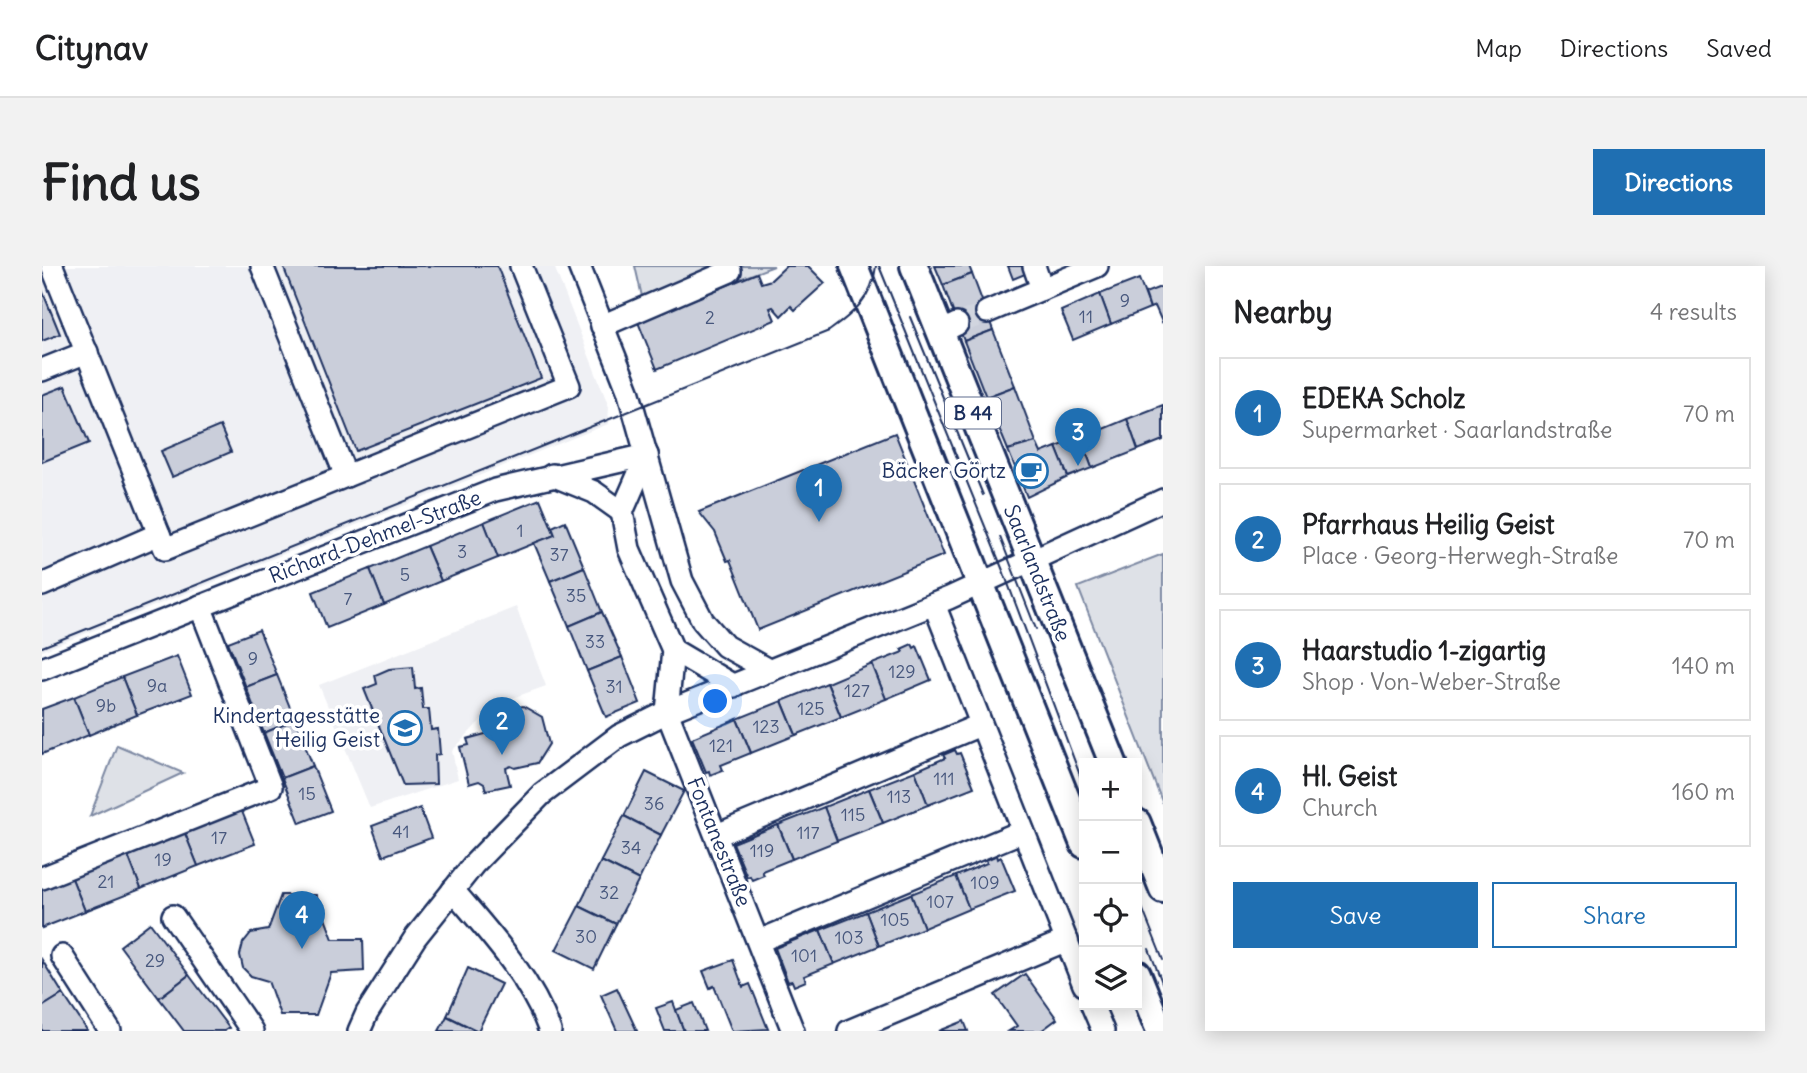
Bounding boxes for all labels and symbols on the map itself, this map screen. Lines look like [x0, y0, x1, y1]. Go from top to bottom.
house number: 9 [1120, 289, 1130, 312]
house number: 11 [1079, 305, 1093, 328]
house number: 2 [705, 306, 715, 329]
road number: B 44 [945, 398, 1001, 428]
pin: 3 [1055, 408, 1101, 466]
cafe icon: Bäcker Görtz [1012, 452, 1050, 490]
place label: Bäcker Görtz [882, 457, 1006, 484]
pin: 1 [796, 464, 842, 522]
street label: Richard-Dehmel-Straße [265, 484, 485, 589]
street label: Saarlandstraße [998, 501, 1077, 645]
house number: 1 [516, 519, 524, 542]
house number: 3 [457, 540, 467, 563]
house number: 37 [549, 543, 569, 566]
house number: 5 [400, 563, 410, 586]
house number: 35 [566, 584, 586, 607]
house number: 7 [344, 587, 353, 610]
house number: 33 [585, 630, 605, 653]
house number: 9 [248, 647, 258, 670]
house number: 129 [888, 660, 916, 683]
house number: 9a [147, 674, 167, 697]
house number: 31 [605, 675, 623, 698]
house number: 127 [844, 679, 870, 702]
your location [698, 684, 732, 718]
house number: 9b [96, 694, 116, 717]
pin: 2 [479, 697, 525, 755]
house number: 125 [797, 697, 825, 720]
place label: Kindertagesstätte Heilig Geist [213, 702, 380, 753]
school or university icon: Kindertagesstätte Heilig Geist [386, 709, 424, 747]
house number: 123 [752, 715, 780, 738]
house number: 121 [709, 734, 733, 757]
house number: 111 [933, 767, 955, 790]
street label: Fontanestraße [681, 773, 758, 910]
house number: 15 [298, 782, 316, 805]
house number: 113 [887, 785, 911, 808]
house number: 36 [644, 792, 664, 815]
house number: 115 [841, 803, 865, 826]
house number: 41 [392, 820, 410, 843]
house number: 117 [796, 821, 820, 844]
house number: 17 [211, 826, 227, 849]
house number: 34 [621, 836, 641, 859]
house number: 119 [750, 839, 774, 862]
house number: 19 [154, 848, 172, 871]
house number: 21 [97, 870, 115, 893]
house number: 109 [970, 871, 1000, 894]
house number: 32 [599, 881, 619, 904]
house number: 107 [926, 890, 954, 913]
pin: 4 [279, 891, 325, 949]
house number: 105 [880, 908, 910, 931]
house number: 30 [575, 925, 597, 948]
house number: 103 [834, 926, 864, 949]
house number: 101 [791, 944, 817, 967]
house number: 29 [145, 949, 165, 972]

